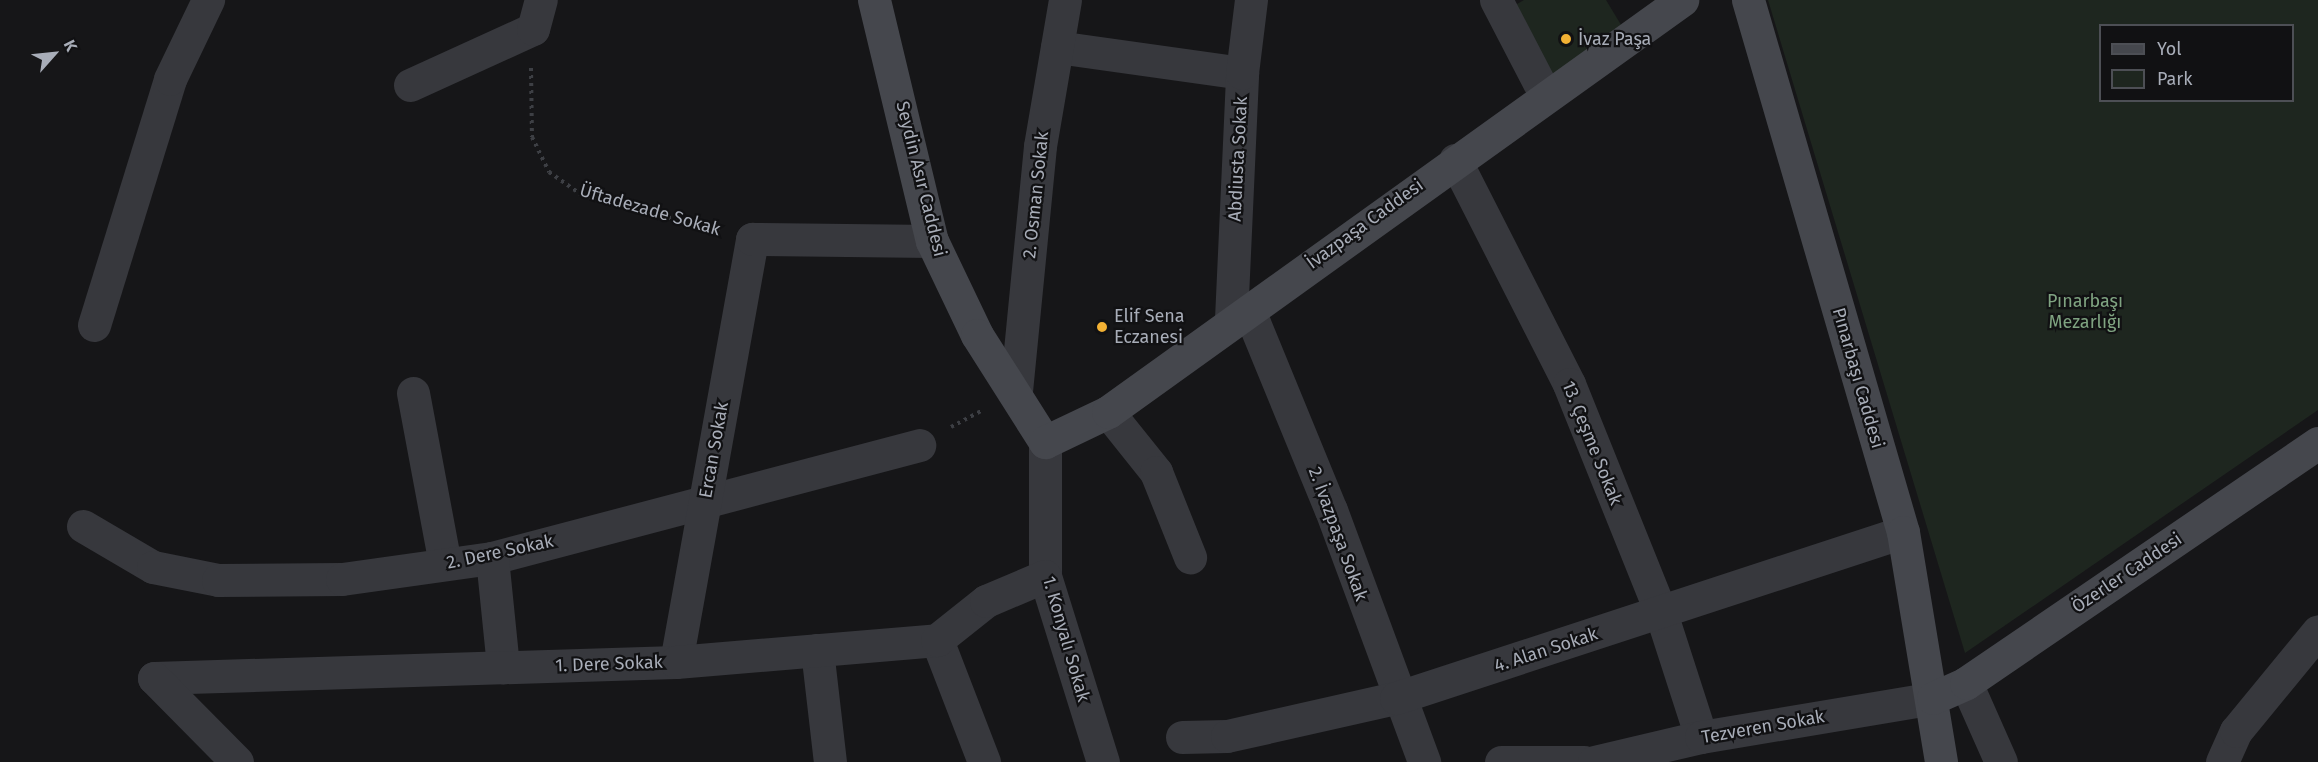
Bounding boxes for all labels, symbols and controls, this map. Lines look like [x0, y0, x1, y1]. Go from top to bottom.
north arrow [24, 24, 84, 84]
legend [2099, 24, 2294, 102]
place label: İvaz Paşa [1578, 28, 1651, 50]
marker: İvaz Paşa [1559, 32, 1573, 46]
text: K [60, 37, 81, 54]
text: Yol [2157, 38, 2182, 60]
text: Park [2157, 68, 2192, 90]
street label: Abdiusta Sokak [1224, 96, 1252, 222]
street label: Seydin Asır Caddesi [891, 99, 951, 259]
street label: 2. Osman Sokak [1019, 130, 1053, 260]
street label: İvazpaşa Caddesi [1302, 174, 1428, 274]
street label: Üftadezade Sokak [577, 180, 723, 240]
park label: Pınarbaşı Mezarlığı [2047, 291, 2123, 334]
street label: Pınarbaşı Caddesi [1828, 305, 1888, 451]
place label: Elif Sena Eczanesi [1114, 306, 1185, 348]
marker: Elif Sena Eczanesi [1095, 320, 1109, 334]
street label: 13. Çeşme Sokak [1557, 378, 1627, 508]
street label: Ercan Sokak [695, 400, 733, 500]
street label: 2. İvazpaşa Sokak [1304, 464, 1372, 604]
street label: Özerler Caddesi [2068, 528, 2186, 618]
street label: 2. Dere Sokak [445, 530, 555, 574]
street label: 1. Konyalı Sokak [1038, 574, 1094, 704]
street label: 4. Alan Sokak [1492, 623, 1600, 677]
street label: 1. Dere Sokak [555, 651, 663, 677]
street label: Tezveren Sokak [1700, 706, 1826, 748]

